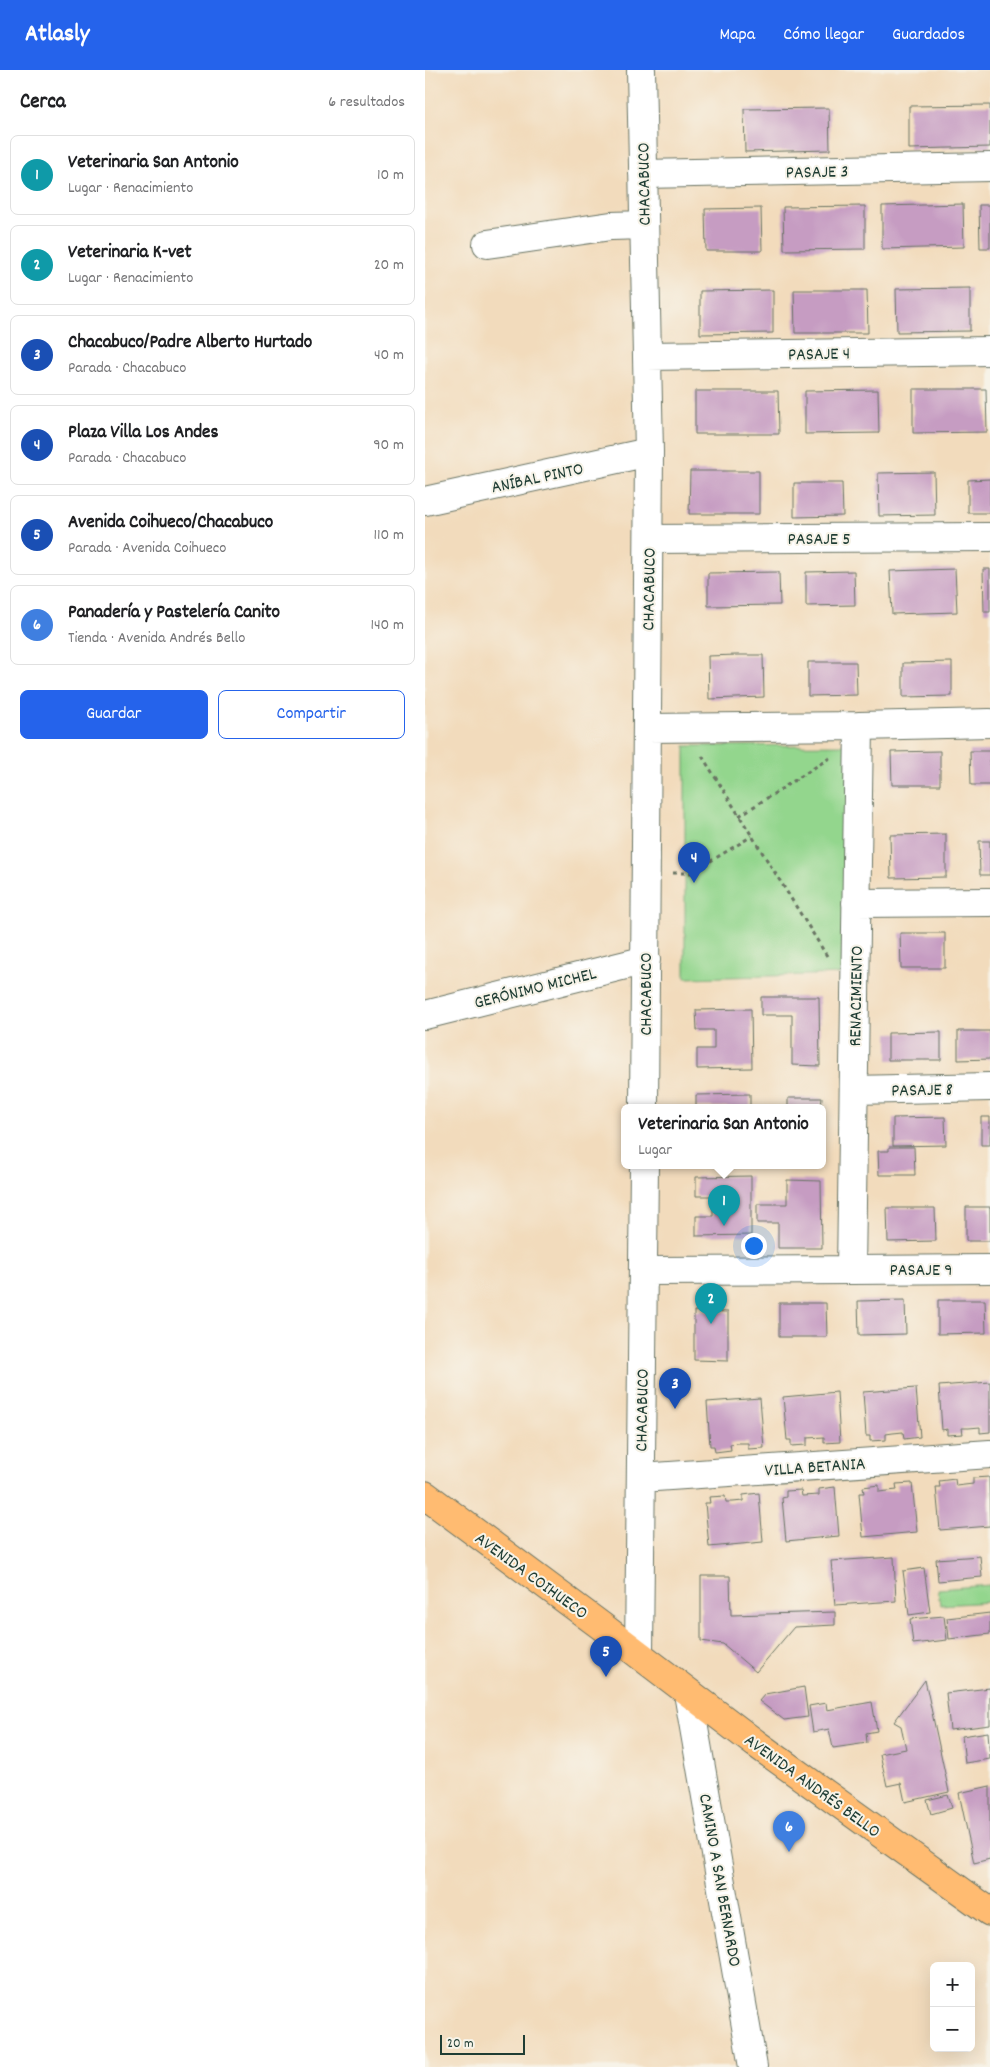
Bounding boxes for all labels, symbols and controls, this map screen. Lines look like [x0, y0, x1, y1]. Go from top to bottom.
text: Atlasly [25, 18, 89, 52]
text: Mapa [719, 23, 755, 48]
text: Cómo llegar [783, 23, 864, 48]
text: Guardados [892, 23, 965, 48]
text: Cerca [20, 88, 66, 118]
text: 6 resultados [328, 91, 405, 114]
street label: CHACABUCO [632, 142, 659, 226]
text: Veterinaria San Antonio [68, 150, 239, 177]
street label: PASAJE 3 [786, 160, 849, 187]
text: 1 [35, 164, 39, 187]
text: 10 m [377, 164, 404, 187]
text: Lugar · Renacimiento [68, 177, 193, 200]
text: Veterinaria K-vet [68, 240, 191, 267]
text: 2 [34, 254, 41, 277]
text: 20 m [374, 254, 404, 277]
text: Lugar · Renacimiento [68, 267, 193, 290]
text: Chacabuco/Padre Alberto Hurtado [68, 330, 312, 357]
street label: PASAJE 4 [788, 342, 850, 369]
text: 3 [33, 344, 41, 367]
text: 40 m [374, 344, 404, 367]
text: Parada · Chacabuco [68, 357, 186, 380]
text: Plaza Villa Los Andes [68, 420, 218, 447]
text: 4 [34, 434, 40, 457]
text: 90 m [373, 434, 404, 457]
text: Parada · Chacabuco [68, 447, 186, 470]
street label: ANÍBAL PINTO [489, 457, 586, 501]
text: Avenida Coihueco/Chacabuco [68, 510, 273, 537]
text: 5 [33, 524, 41, 547]
text: 110 m [374, 524, 404, 547]
street label: PASAJE 5 [788, 528, 850, 553]
text: Parada · Avenida Coihueco [68, 537, 226, 560]
street label: CHACABUCO [637, 547, 664, 631]
text: Panadería y Pastelería Canito [68, 600, 280, 627]
text: 6 [33, 614, 41, 637]
text: 140 m [370, 614, 404, 637]
text: Tienda · Avenida Andrés Bello [68, 627, 245, 650]
button: Guardar [20, 690, 208, 739]
button: Compartir [218, 690, 405, 739]
pin: 4 [678, 842, 710, 883]
street label: RENACIMIENTO [844, 945, 871, 1047]
street label: CHACABUCO [635, 952, 660, 1036]
street label: GERÓNIMO MICHEL [472, 962, 600, 1017]
street label: PASAJE 8 [891, 1078, 953, 1105]
popup [621, 1104, 826, 1169]
text: Veterinaria San Antonio [638, 1112, 809, 1139]
text: Lugar [638, 1139, 672, 1162]
pin: 1 [708, 1185, 740, 1226]
your location [741, 1233, 767, 1259]
street label: PASAJE 9 [890, 1259, 952, 1284]
pin: 2 [695, 1283, 727, 1324]
street label: CHACABUCO [630, 1368, 657, 1452]
pin: 3 [659, 1368, 691, 1409]
street label: VILLA BETANIA [764, 1452, 867, 1484]
street label: AVENIDA COIHUECO [469, 1527, 592, 1627]
pin: 5 [590, 1636, 622, 1677]
street label: AVENIDA ANDRÉS BELLO [738, 1729, 885, 1845]
street label: CAMINO A SAN BERNARDO [691, 1792, 746, 1969]
pin: 6 [773, 1811, 805, 1852]
map controls [930, 1962, 975, 2052]
button: + [930, 1962, 975, 2007]
button: − [930, 2007, 975, 2052]
scale bar [440, 2032, 525, 2055]
text: 20 m [447, 2034, 474, 2054]

